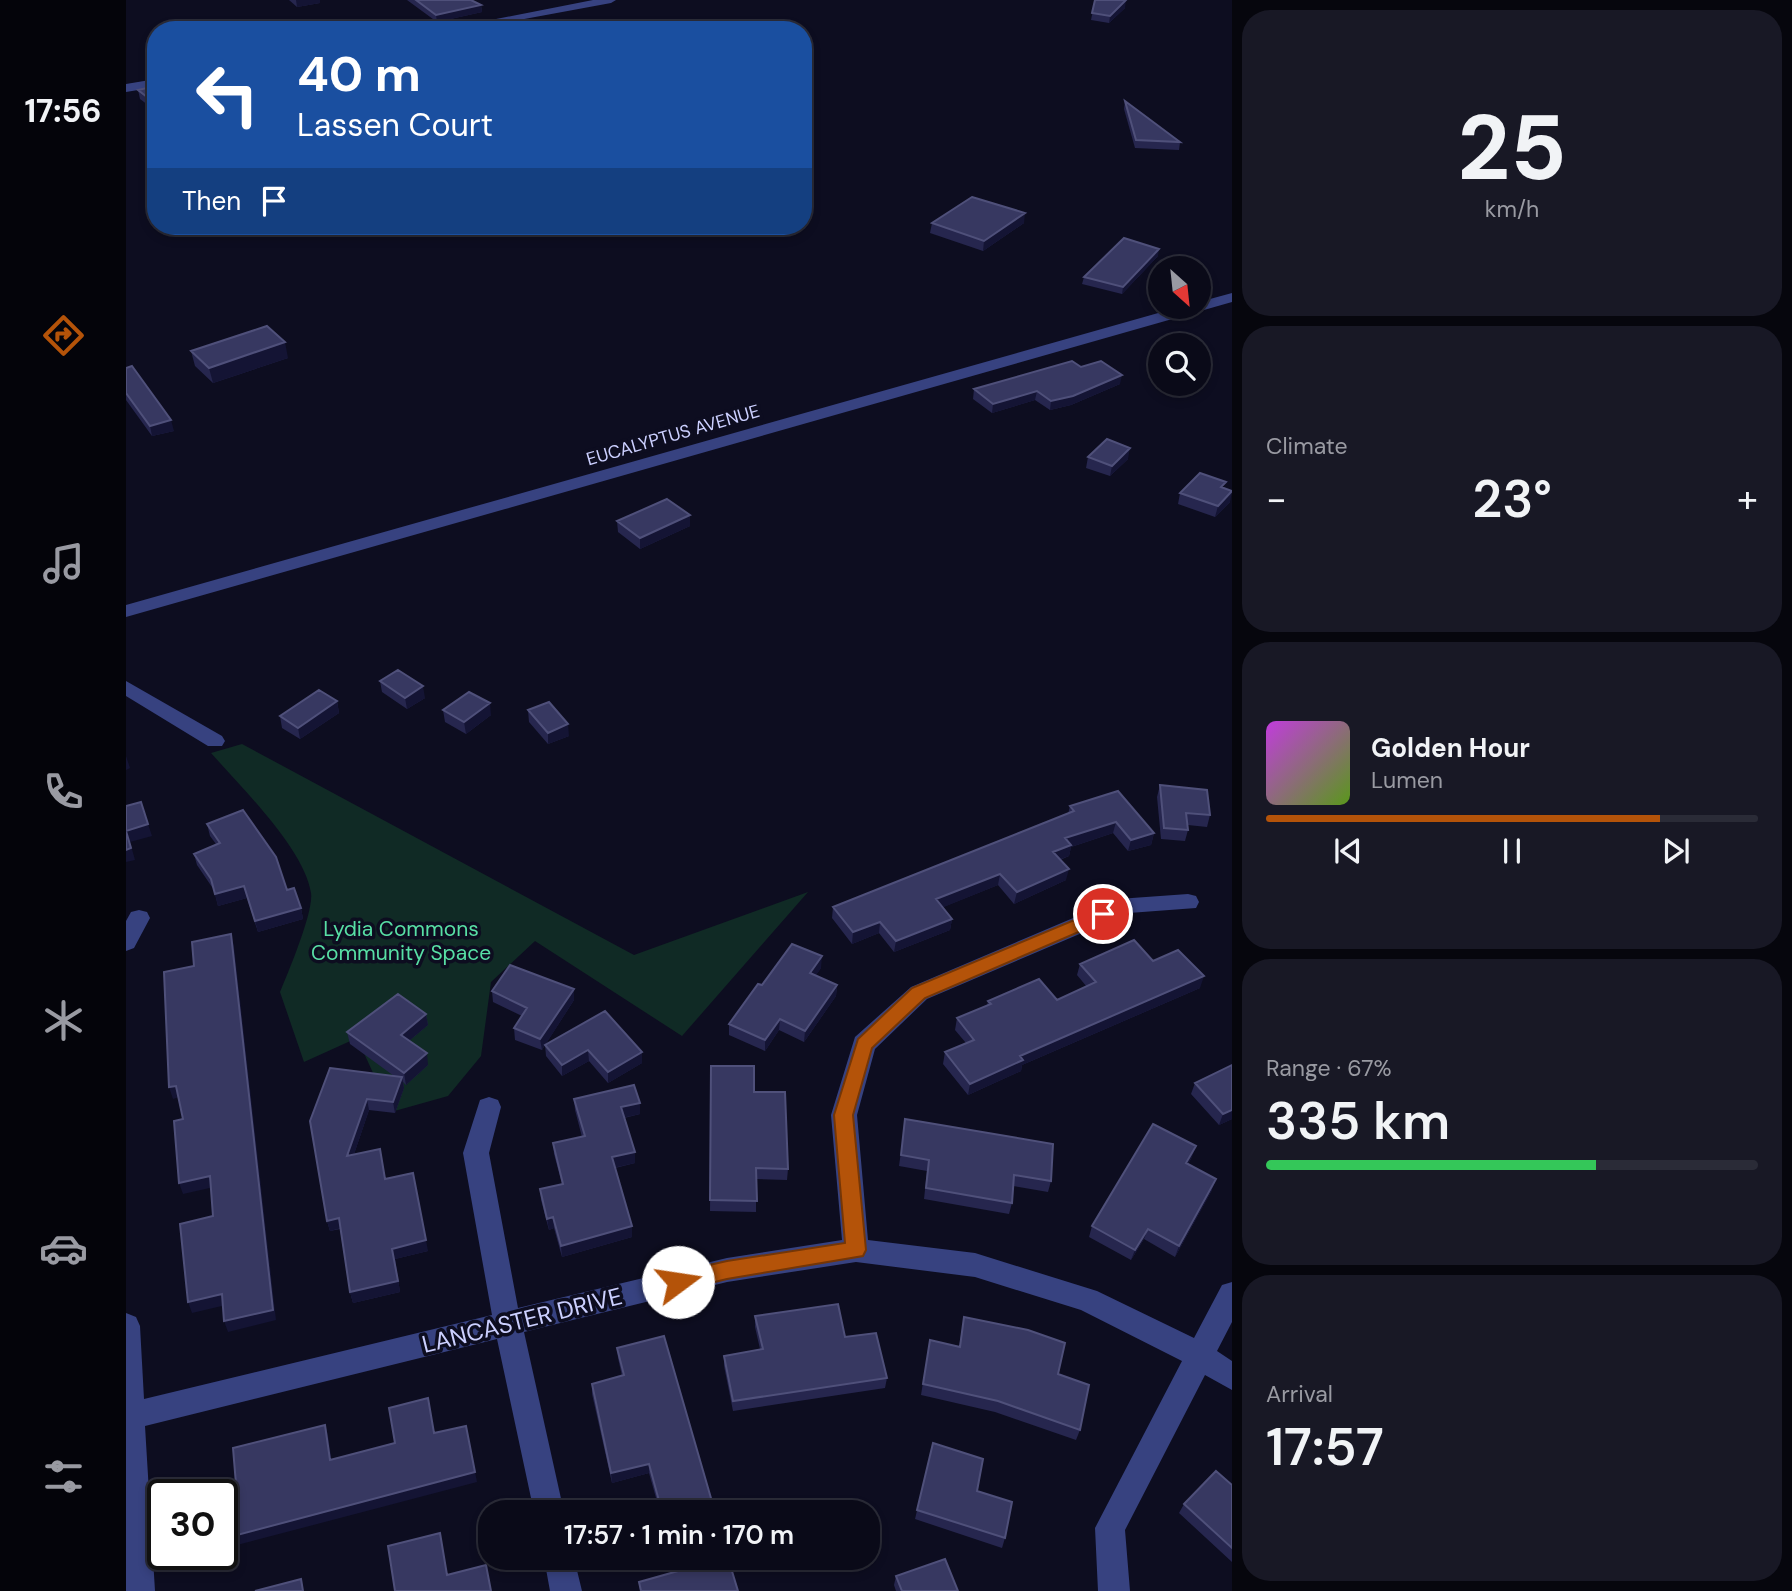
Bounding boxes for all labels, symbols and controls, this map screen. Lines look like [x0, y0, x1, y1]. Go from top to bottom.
text: 40 m [297, 42, 421, 106]
icon: left [182, 49, 273, 140]
text: 25 [1457, 89, 1567, 207]
text: 17:56 [24, 90, 102, 132]
text: Lassen Court [297, 104, 493, 146]
icon: arrive [255, 182, 293, 220]
text: Then [182, 184, 241, 218]
text: km/h [1485, 194, 1539, 224]
north arrow [1148, 256, 1211, 318]
map controls [1148, 256, 1211, 396]
icon: directions [39, 311, 88, 360]
button: search [1148, 333, 1211, 396]
street label: EUCALYPTUS AVENUE [584, 399, 762, 471]
text: Climate [1266, 431, 1348, 461]
text: 23° [1472, 465, 1552, 533]
text: − [1266, 474, 1287, 524]
text: + [1737, 474, 1758, 524]
icon: music [39, 539, 88, 588]
text: Golden Hour [1371, 731, 1530, 765]
text: Lumen [1371, 765, 1443, 795]
icon: phone [39, 767, 88, 816]
icon: previous [1329, 832, 1367, 870]
icon: pause [1493, 832, 1531, 870]
icon: next [1657, 832, 1695, 870]
pin [1073, 884, 1133, 944]
icon: arrive [1084, 895, 1122, 933]
park label: Lydia Commons Community Space [311, 915, 491, 967]
icon: climate [39, 996, 88, 1045]
text: Range · 67% [1266, 1053, 1392, 1083]
text: 335 km [1266, 1087, 1450, 1155]
icon: car [39, 1224, 88, 1273]
position arrow [641, 1245, 715, 1319]
street label: LANCASTER DRIVE [419, 1280, 625, 1360]
text: Arrival [1266, 1379, 1333, 1409]
text: 17:57 [1266, 1413, 1384, 1481]
icon: filters [39, 1452, 88, 1501]
speed limit sign: 30 [147, 1479, 238, 1570]
text: 17:57 · 1 min · 170 m [564, 1518, 794, 1552]

